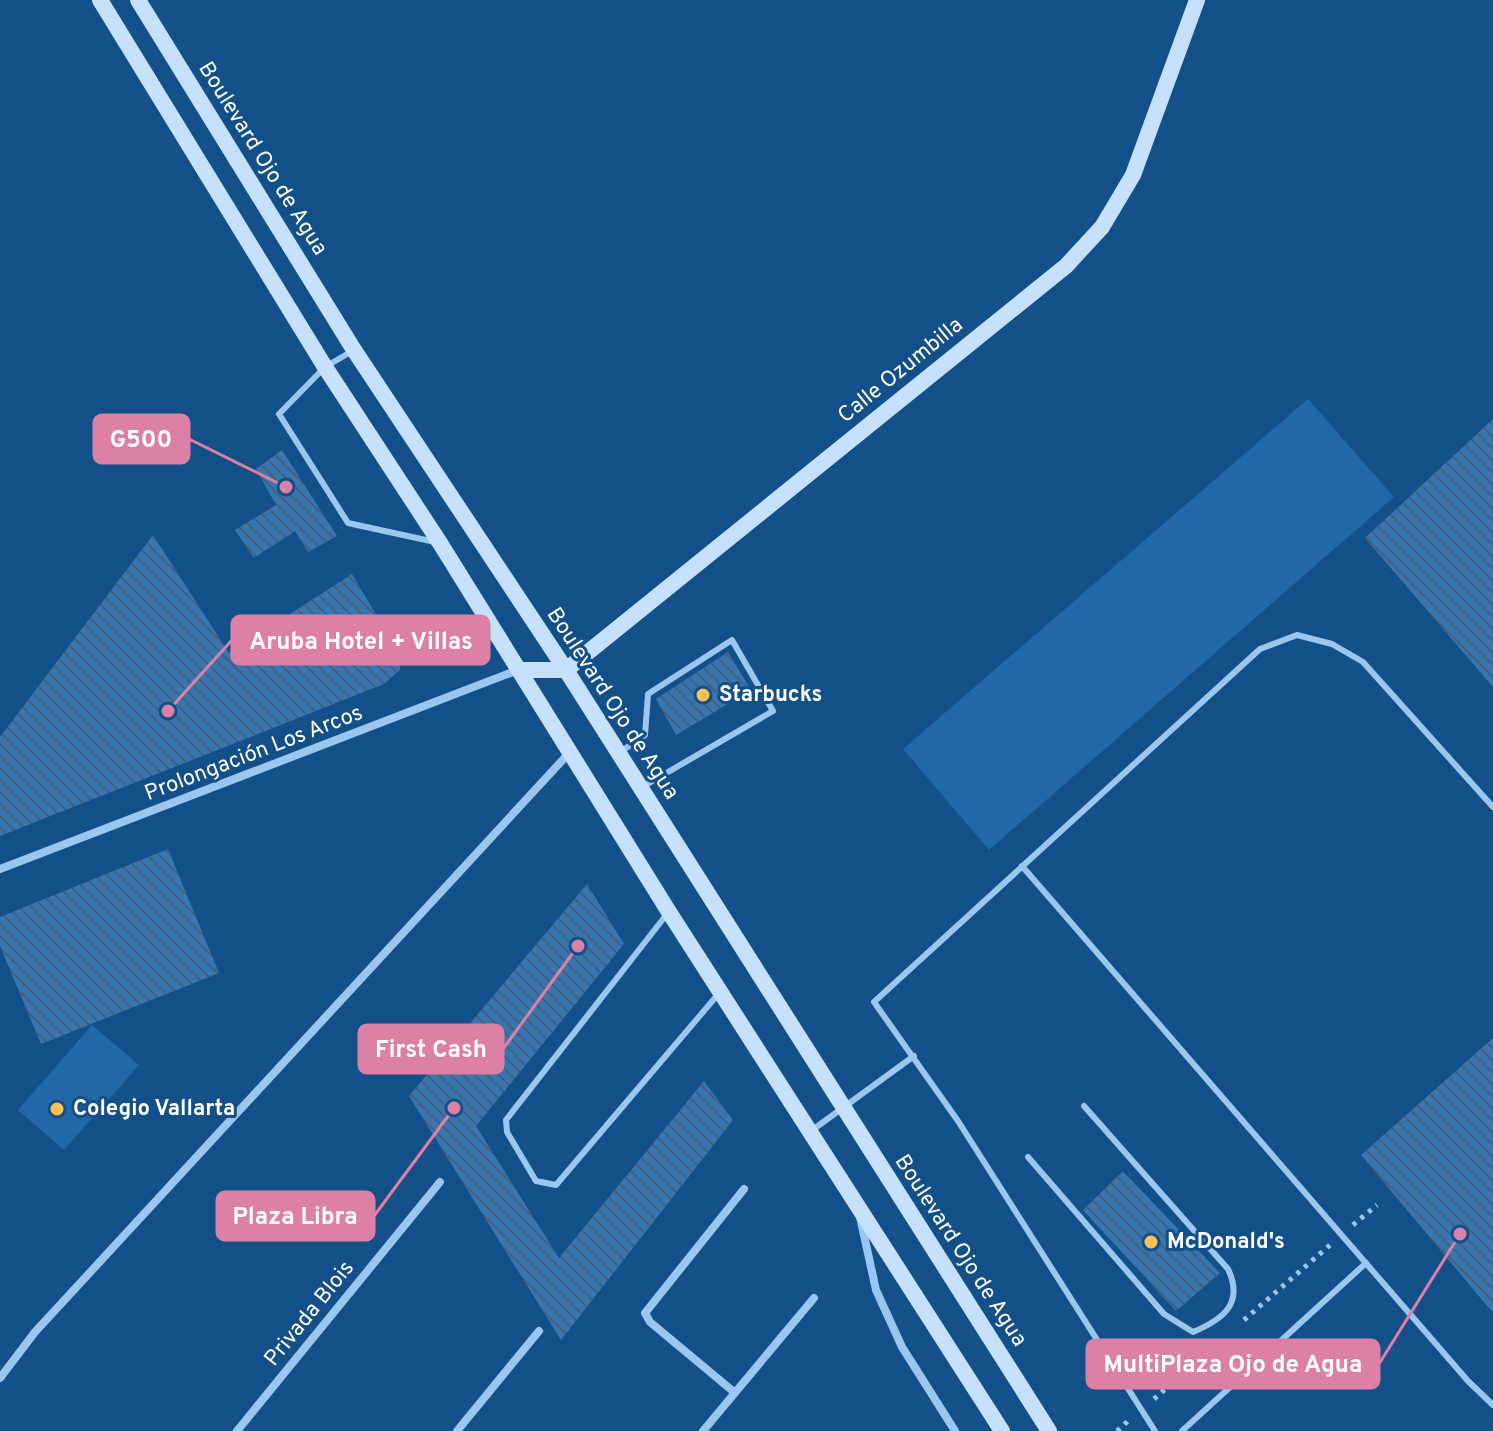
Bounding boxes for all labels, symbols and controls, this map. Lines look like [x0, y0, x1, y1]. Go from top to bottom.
street label: Boulevard Ojo de Agua [191, 57, 333, 261]
street label: Calle Ozumbilla [833, 312, 969, 430]
callout: G500 [94, 415, 189, 463]
text: G500 [110, 426, 172, 456]
street label: Boulevard Ojo de Agua [540, 603, 684, 805]
callout: Aruba Hotel + Villas [232, 616, 489, 664]
text: Aruba Hotel + Villas [249, 628, 473, 658]
place label: Starbucks [719, 682, 822, 709]
marker: Starbucks [694, 686, 712, 704]
street label: Prolongación Los Arcos [141, 700, 367, 808]
callout: First Cash [359, 1025, 503, 1073]
text: First Cash [375, 1036, 487, 1066]
place label: Colegio Vallarta [73, 1096, 235, 1123]
marker: Colegio Vallarta [48, 1100, 66, 1118]
street label: Boulevard Ojo de Agua [888, 1150, 1032, 1352]
callout: Plaza Libra [217, 1192, 374, 1240]
text: Plaza Libra [232, 1203, 358, 1233]
place label: McDonald's [1167, 1229, 1285, 1256]
marker: McDonald's [1142, 1233, 1160, 1251]
street label: Privada Blois [259, 1256, 361, 1372]
callout: MultiPlaza Ojo de Agua [1087, 1340, 1379, 1388]
text: MultiPlaza Ojo de Agua [1104, 1351, 1362, 1381]

